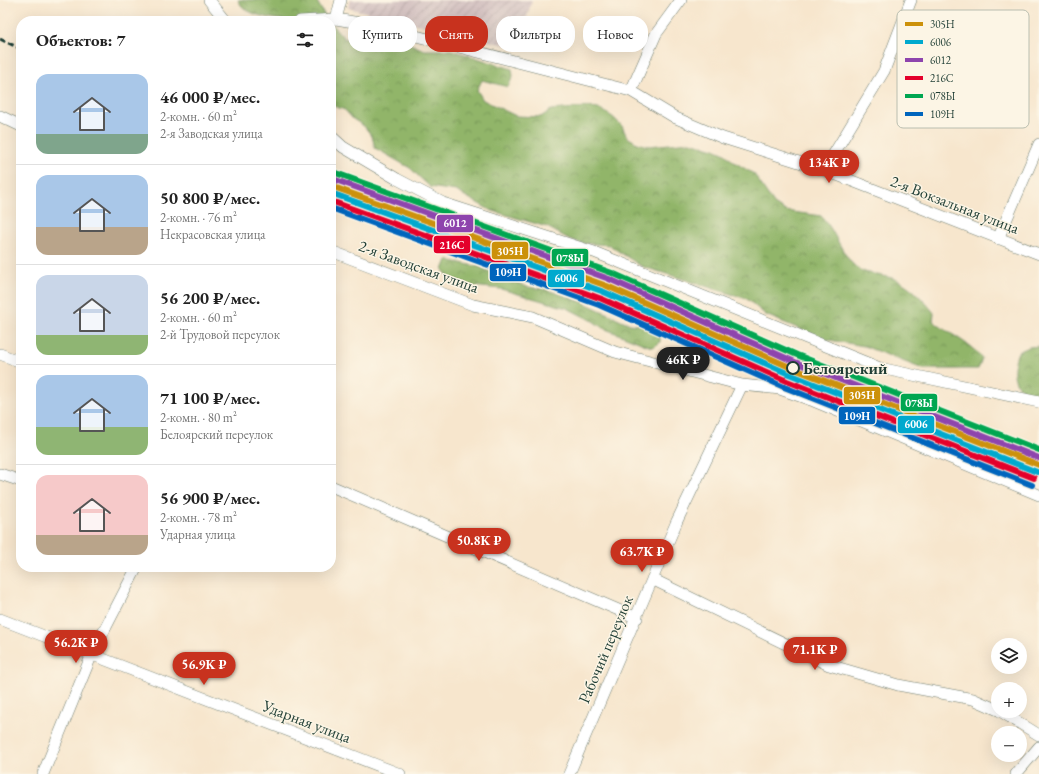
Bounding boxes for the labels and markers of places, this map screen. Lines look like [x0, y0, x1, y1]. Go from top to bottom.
pin: 134K ₽ [796, 150, 862, 184]
pin: 46K ₽ [655, 347, 711, 381]
place label: Белоярский [803, 358, 888, 379]
marker: Белоярский [786, 361, 800, 375]
pin: 50.8K ₽ [442, 528, 516, 562]
pin: 63.7K ₽ [605, 539, 679, 573]
pin: 56.2K ₽ [39, 630, 113, 664]
pin: 71.1K ₽ [778, 637, 852, 671]
pin: 56.9K ₽ [167, 652, 241, 686]

